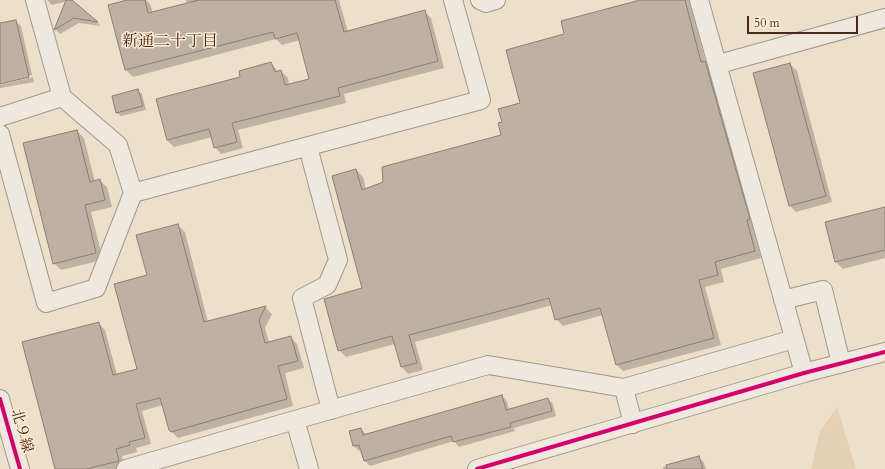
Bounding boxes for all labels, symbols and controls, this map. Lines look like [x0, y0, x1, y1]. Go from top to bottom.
scale bar [749, 8, 860, 34]
text: 50 m [754, 15, 780, 31]
district label: 新通二十丁目 [122, 32, 218, 52]
street label: 北９線 [6, 407, 36, 455]

